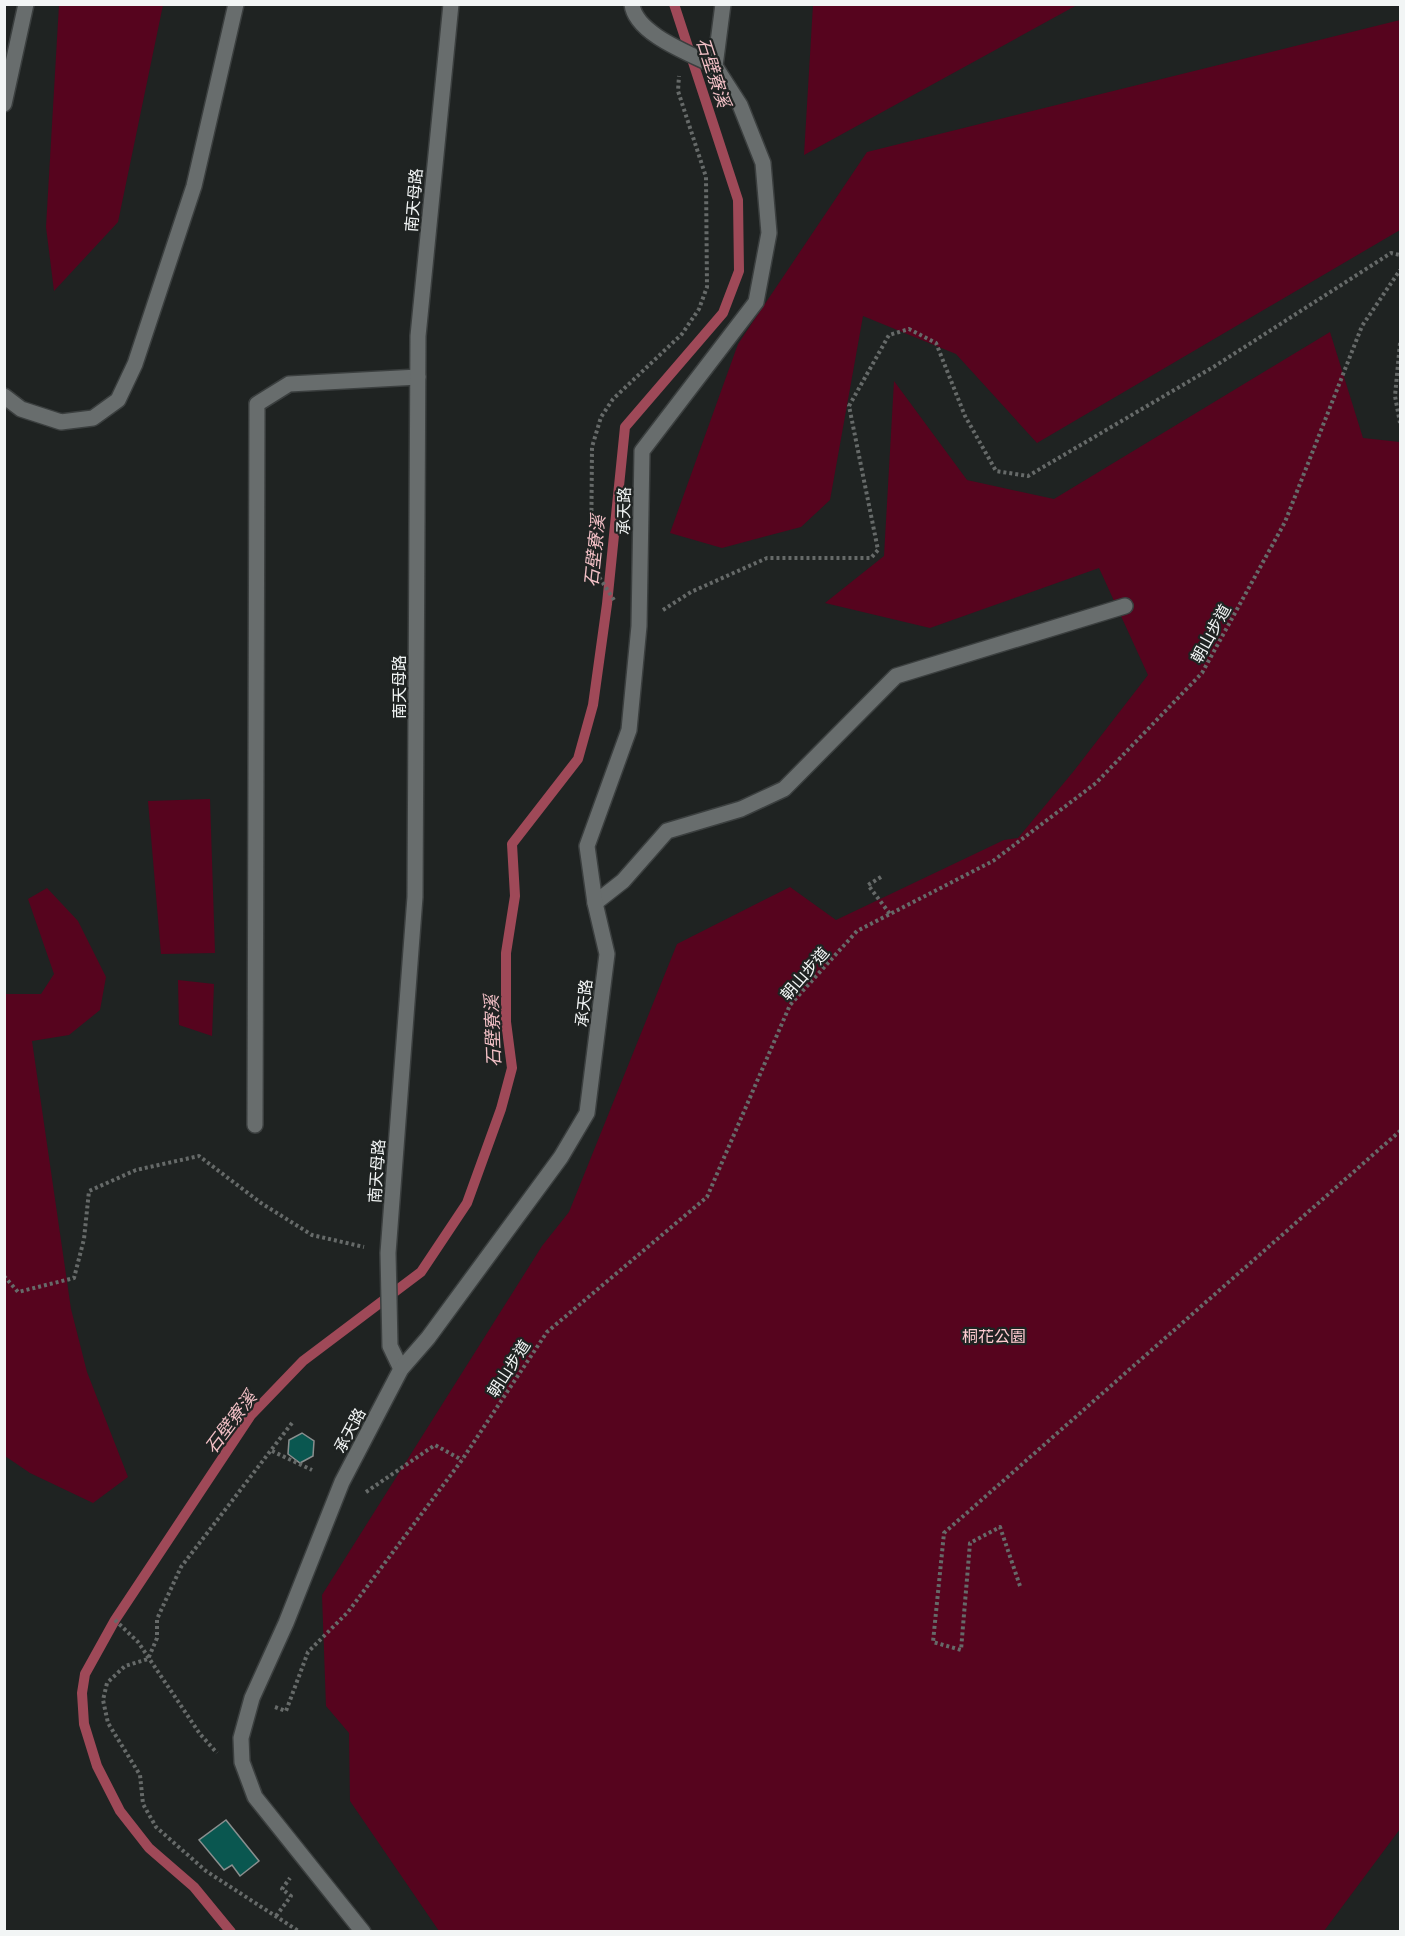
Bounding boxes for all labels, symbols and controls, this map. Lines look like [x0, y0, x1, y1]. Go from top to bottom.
water label: 石壁寮溪 [692, 34, 737, 112]
street label: 南天母路 [401, 167, 425, 233]
street label: 承天路 [613, 487, 633, 535]
water label: 石壁寮溪 [579, 511, 609, 588]
street label: 朝山步道 [1186, 600, 1234, 666]
street label: 南天母路 [389, 655, 408, 719]
street label: 朝山步道 [776, 943, 832, 1003]
street label: 承天路 [571, 978, 595, 1028]
water label: 石壁寮溪 [480, 992, 504, 1067]
street label: 南天母路 [364, 1138, 388, 1204]
park label: 桐花公園 [962, 1326, 1026, 1345]
street label: 朝山步道 [483, 1336, 533, 1400]
water label: 石壁寮溪 [200, 1384, 262, 1457]
street label: 承天路 [329, 1404, 369, 1456]

